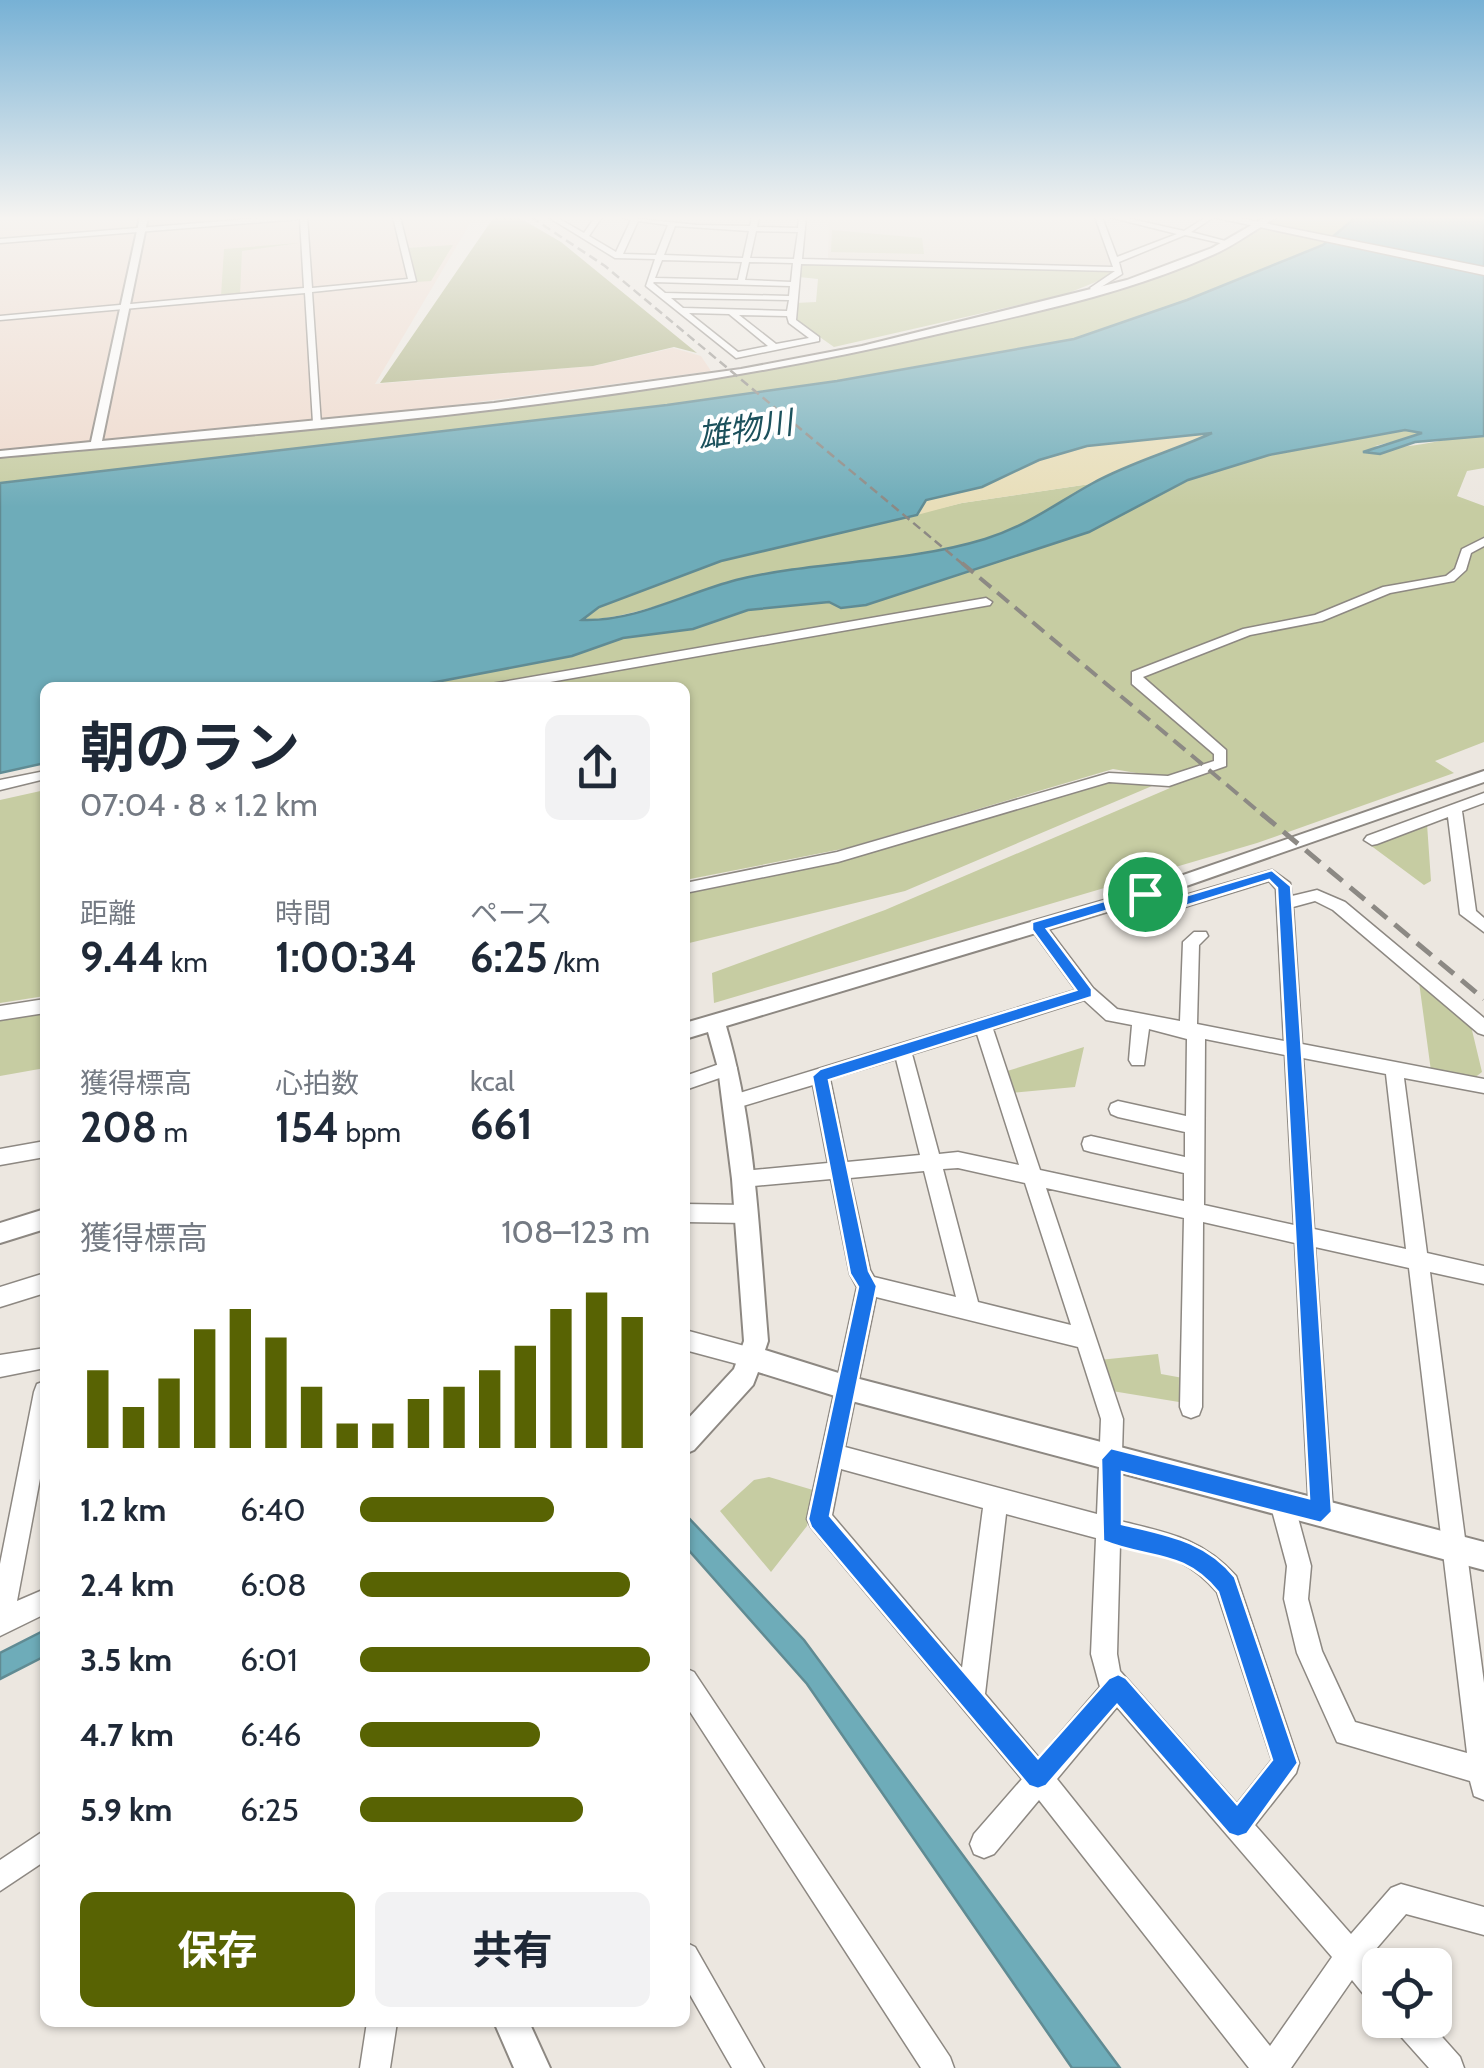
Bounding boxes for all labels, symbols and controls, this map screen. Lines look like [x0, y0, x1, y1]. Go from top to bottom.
water label: 雄物川 [695, 402, 798, 456]
text: 朝のラン [80, 714, 300, 781]
button: share [545, 715, 650, 820]
text: 07:04 · 8 × 1.2 km [80, 785, 318, 824]
pin [1103, 852, 1188, 937]
icon: arrive [1118, 867, 1173, 922]
text: 距離 [80, 896, 136, 930]
text: 時間 [275, 896, 331, 930]
text: ペース [470, 896, 553, 930]
text: 9.44 [80, 931, 164, 983]
text: 1:00:34 [275, 931, 417, 983]
text: 6:25 [470, 931, 548, 983]
text: km [164, 945, 208, 979]
text: /km [548, 945, 600, 979]
text: kcal [470, 1064, 515, 1098]
text: 獲得標高 [80, 1066, 192, 1100]
text: 心拍数 [275, 1066, 359, 1100]
text: 661 [470, 1098, 533, 1150]
text: 208 [80, 1101, 157, 1153]
text: 154 [275, 1101, 339, 1153]
text: m [157, 1115, 188, 1149]
text: bpm [339, 1115, 401, 1149]
text: 108–123 m [501, 1212, 650, 1251]
text: 獲得標高 [80, 1218, 208, 1257]
text: 1.2 km [80, 1490, 166, 1529]
text: 6:40 [240, 1490, 306, 1529]
text: 2.4 km [80, 1565, 174, 1604]
text: 6:08 [240, 1565, 307, 1604]
text: 3.5 km [80, 1640, 172, 1679]
text: 6:01 [240, 1640, 298, 1679]
text: 4.7 km [80, 1715, 174, 1754]
text: 6:46 [240, 1715, 302, 1754]
text: 5.9 km [80, 1790, 172, 1829]
text: 6:25 [240, 1790, 299, 1829]
button: 保存 [80, 1892, 355, 2007]
button: 共有 [375, 1892, 650, 2007]
map controls [1362, 1948, 1452, 2038]
button: locate [1362, 1948, 1452, 2038]

